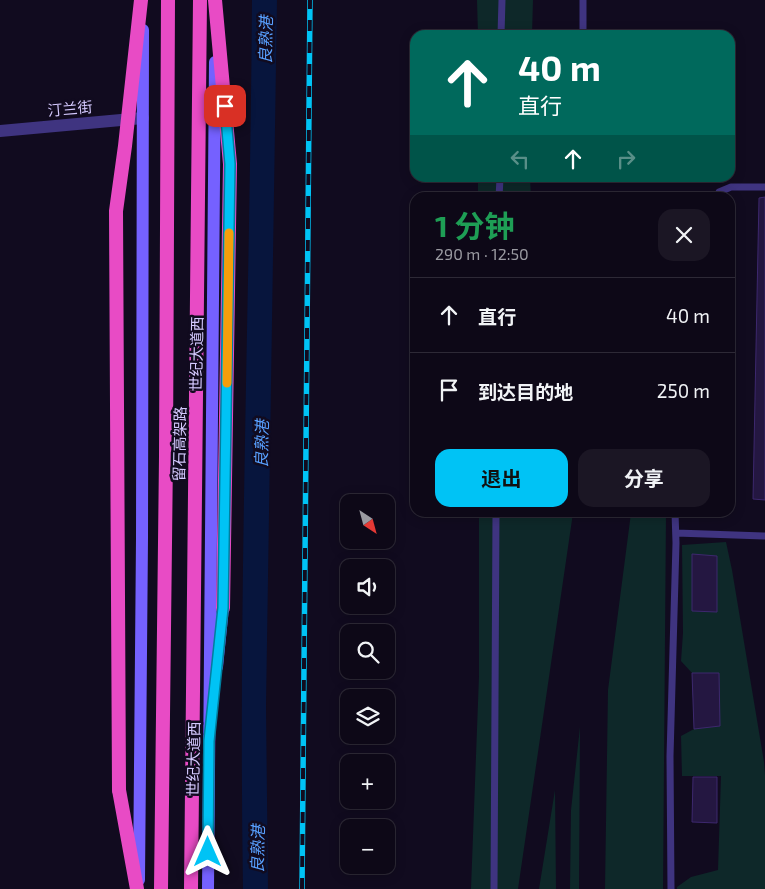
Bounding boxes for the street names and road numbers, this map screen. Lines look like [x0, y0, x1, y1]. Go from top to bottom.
street label: 汀兰街 [47, 97, 93, 119]
street label: 世纪大道西 [186, 316, 206, 392]
street label: 留石高架路 [169, 406, 189, 482]
street label: 世纪大道西 [183, 721, 203, 797]

